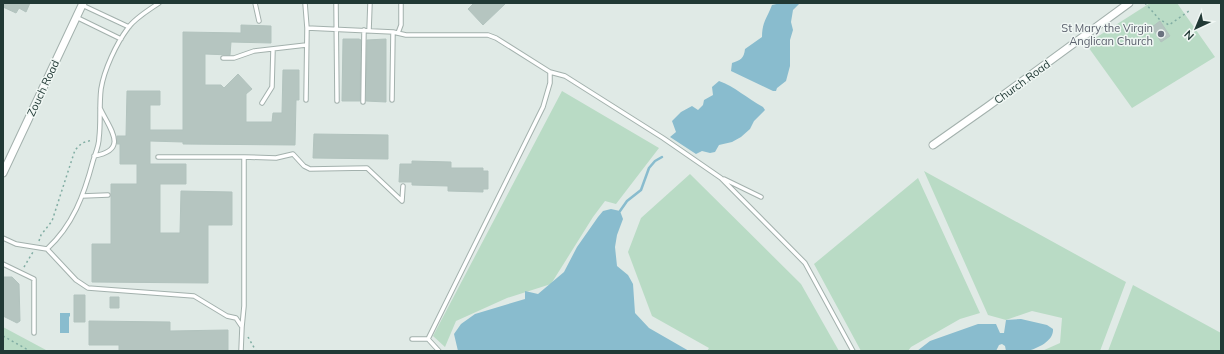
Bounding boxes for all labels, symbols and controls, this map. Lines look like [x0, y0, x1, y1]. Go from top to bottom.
north arrow [1176, 8, 1216, 48]
place label: St Mary the Virgin Anglican Church [1061, 21, 1153, 48]
text: N [1181, 27, 1197, 43]
marker: St Mary the Virgin Anglican Church [1156, 29, 1166, 39]
street label: Church Road [991, 57, 1053, 107]
street label: Zouch Road [24, 58, 62, 118]

